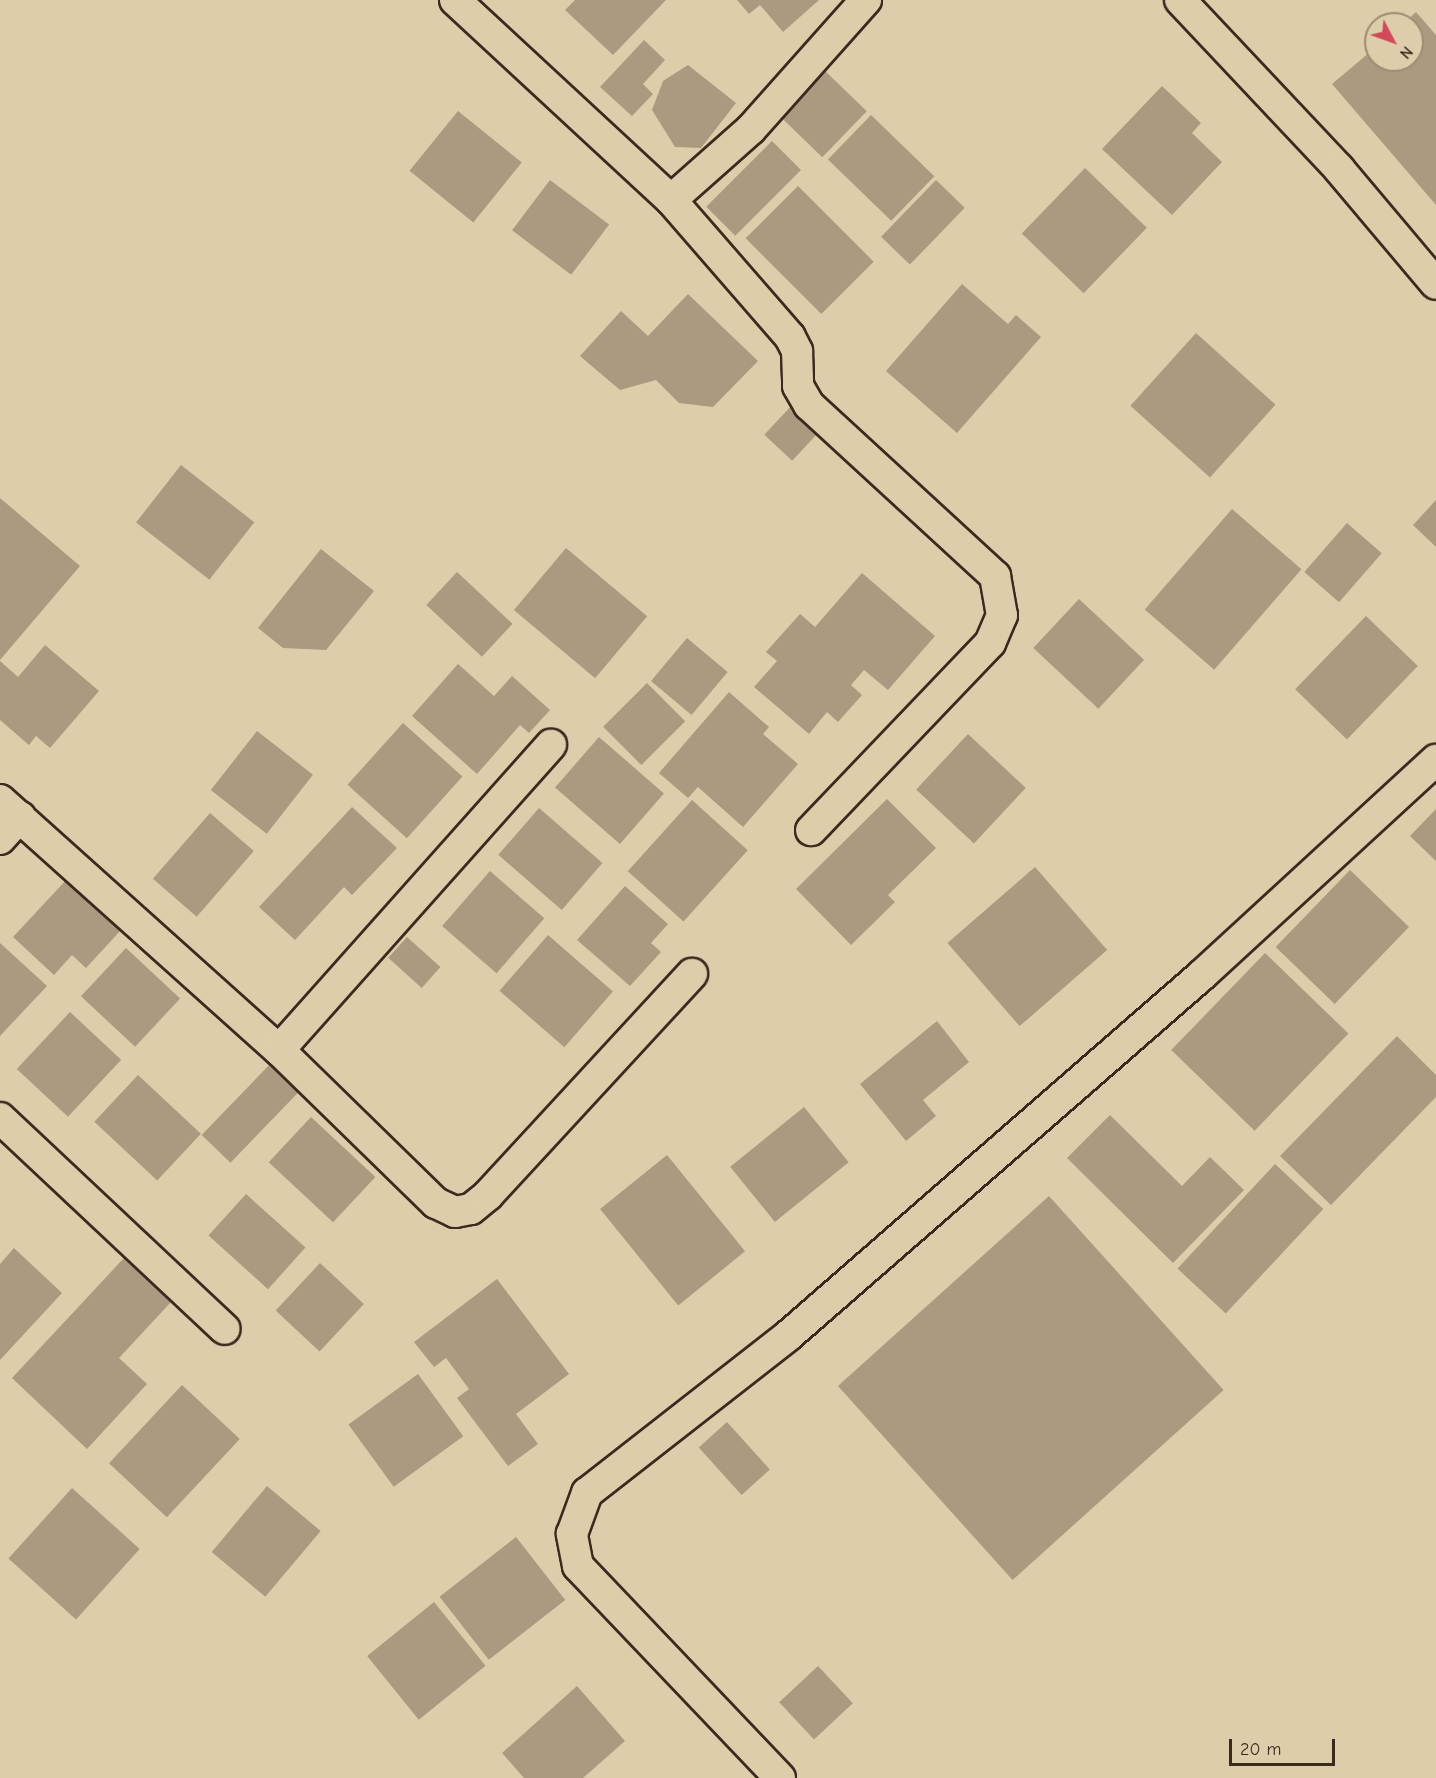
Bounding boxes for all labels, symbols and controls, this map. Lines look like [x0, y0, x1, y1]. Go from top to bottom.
north arrow [1364, 12, 1424, 72]
text: N [1396, 43, 1416, 62]
scale bar [1232, 1727, 1338, 1765]
text: 20 m [1240, 1739, 1281, 1760]

